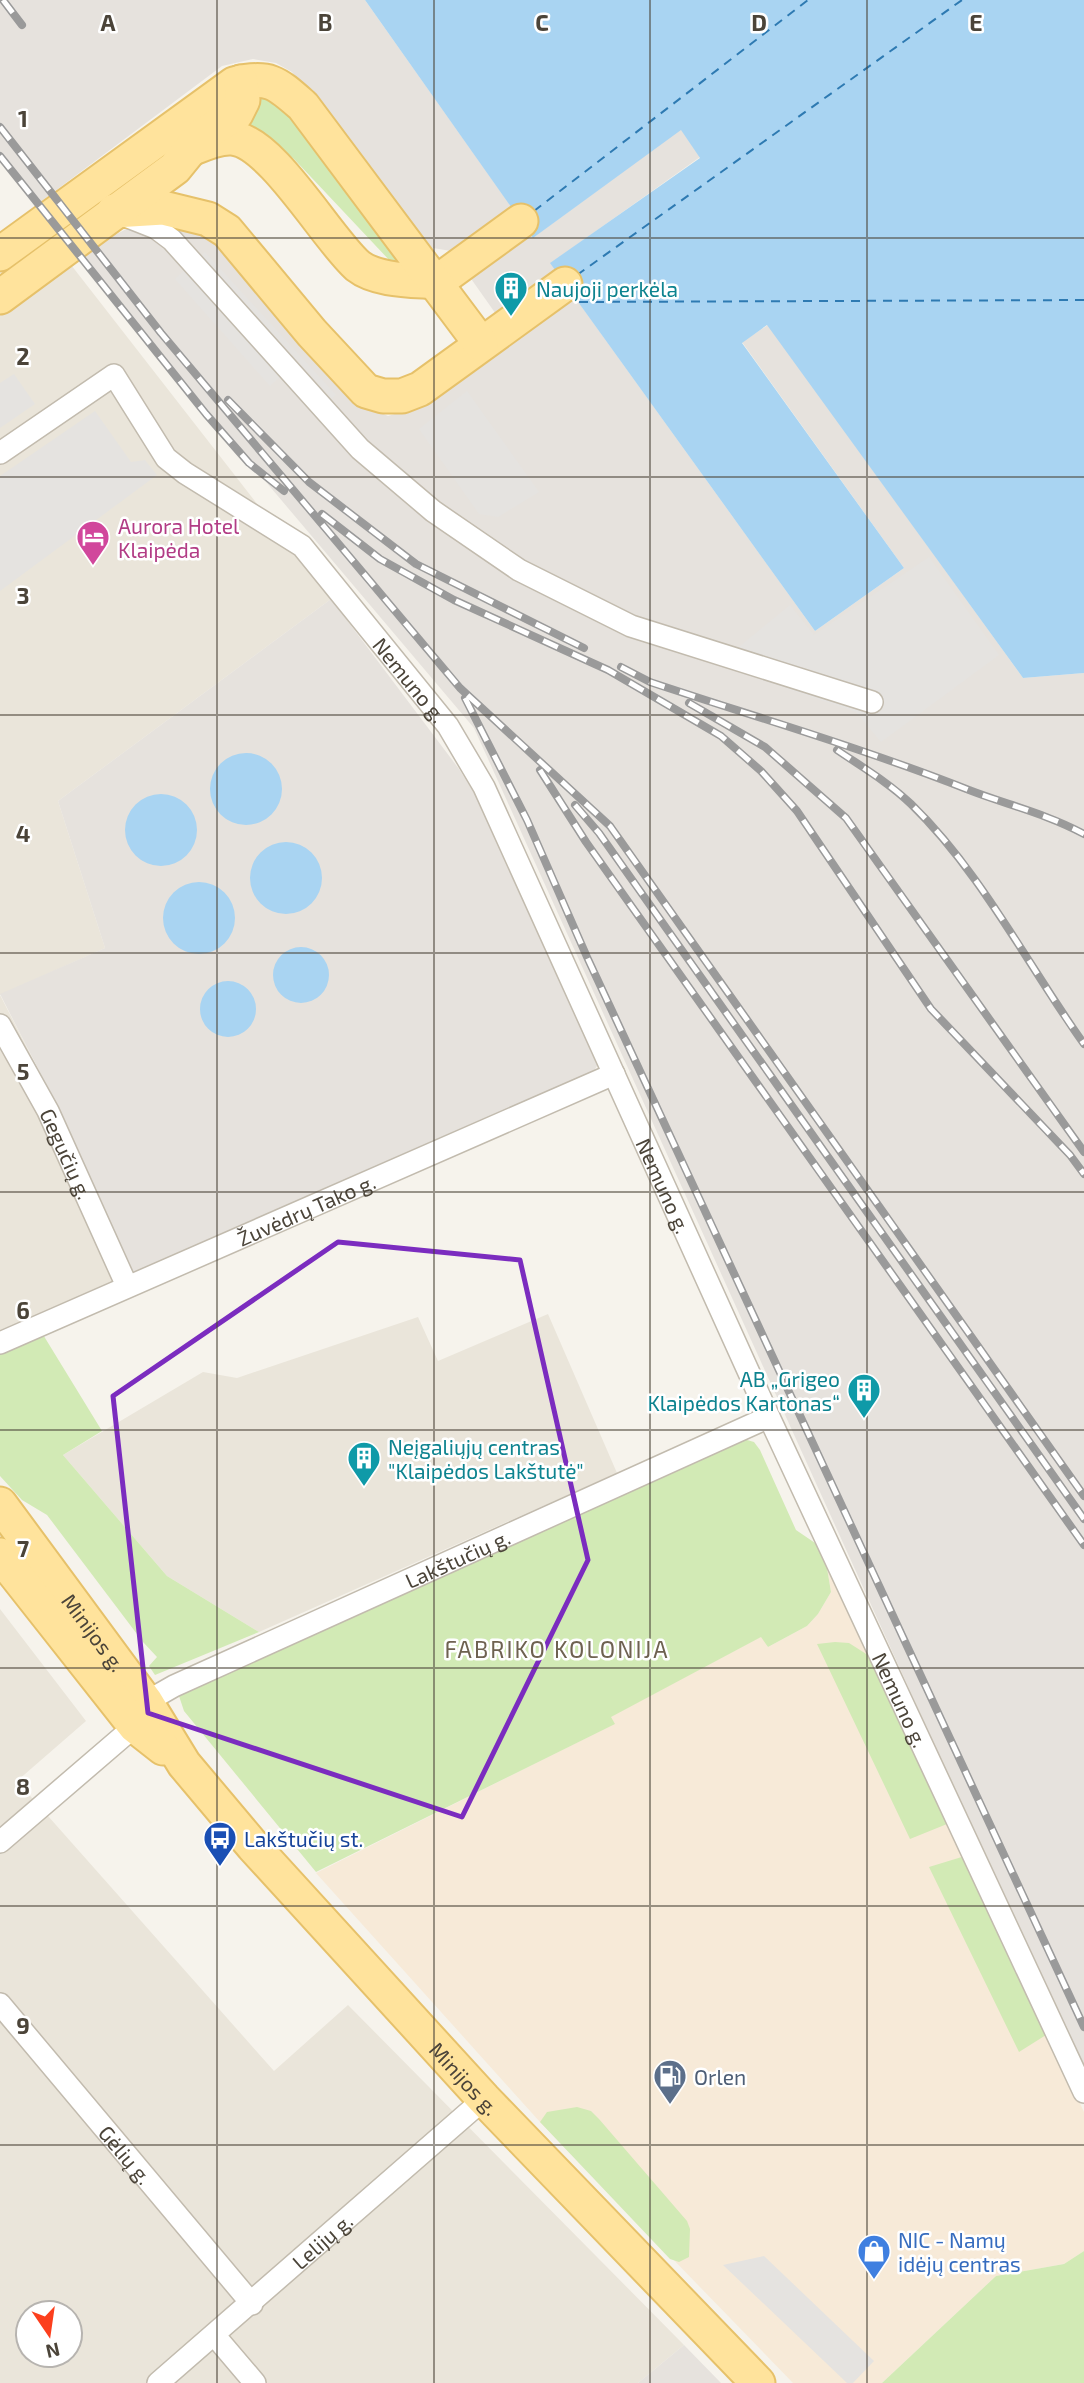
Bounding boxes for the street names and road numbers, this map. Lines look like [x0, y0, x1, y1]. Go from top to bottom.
street label: Nemuno g. [368, 632, 452, 727]
street label: Gegučių g. [36, 1104, 98, 1203]
street label: Nemuno g. [632, 1134, 697, 1237]
street label: Žuvėdrų Tako g. [233, 1168, 379, 1250]
street label: Lakštučių g. [401, 1523, 514, 1593]
street label: Minijos g. [58, 1588, 131, 1676]
street label: Nemuno g. [868, 1648, 934, 1751]
street label: Minijos g. [425, 2036, 505, 2120]
street label: Gėlių g. [94, 2120, 158, 2189]
street label: Lelijų g. [286, 2207, 357, 2274]

